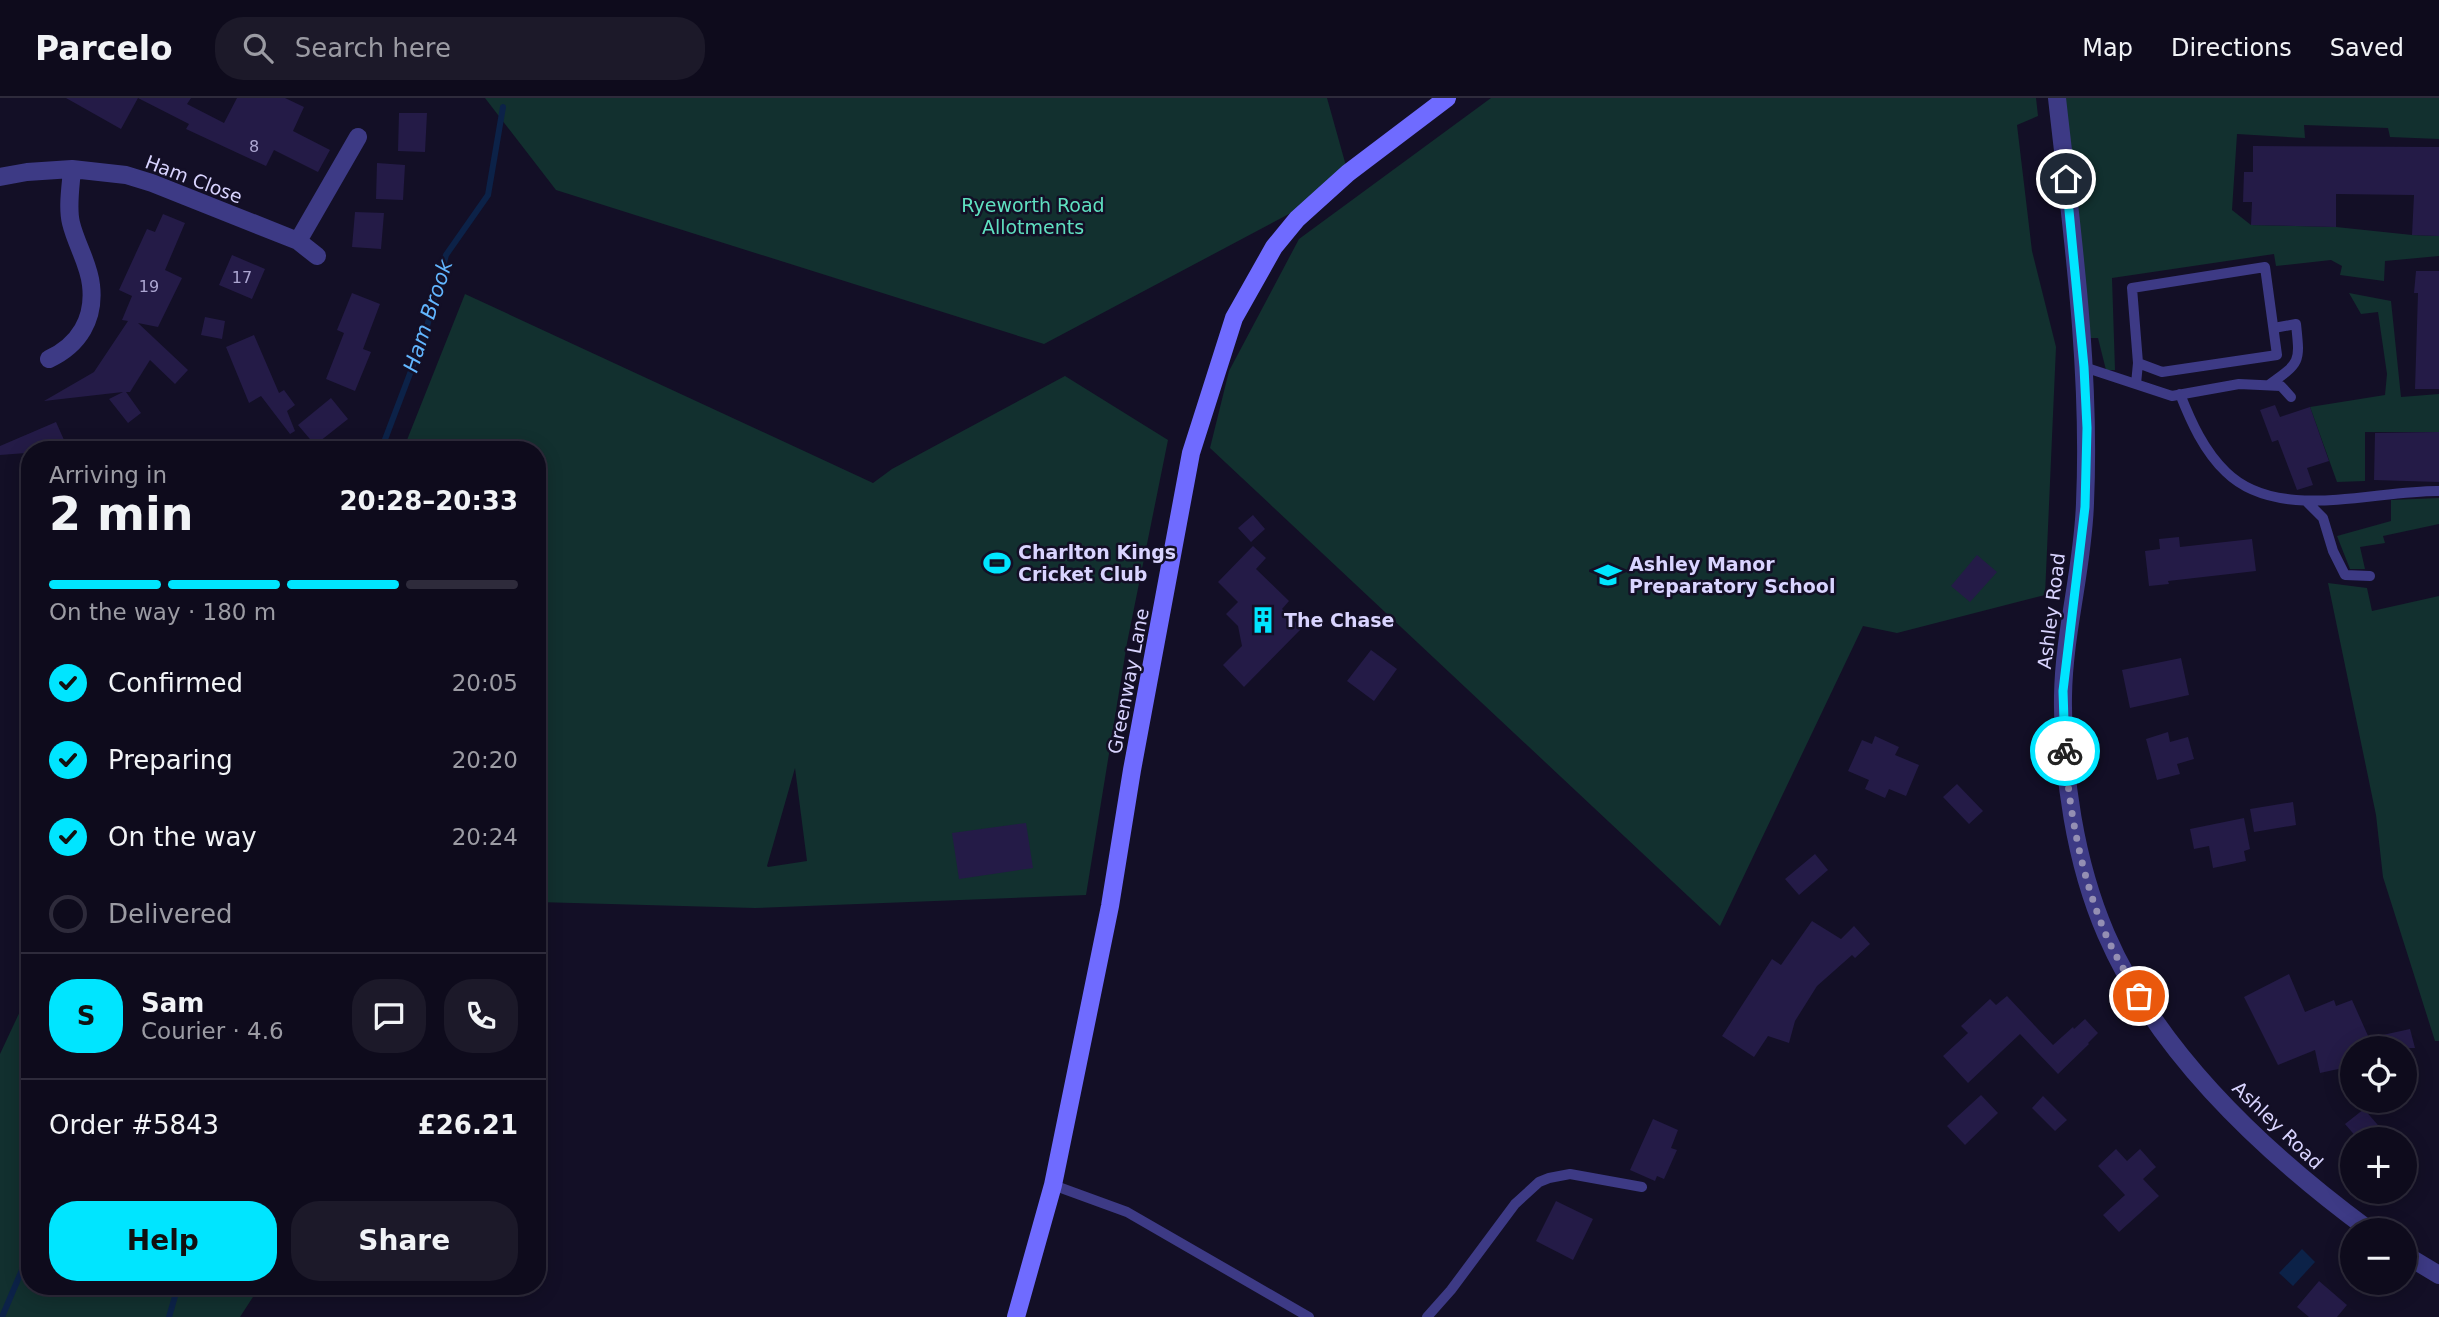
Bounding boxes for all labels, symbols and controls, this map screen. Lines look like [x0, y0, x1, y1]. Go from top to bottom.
search box [215, 17, 705, 80]
text: Parcelo [35, 29, 173, 68]
icon: search [239, 29, 277, 67]
text: Search here [295, 33, 451, 63]
text: Map [2082, 34, 2133, 62]
text: Directions [2171, 34, 2292, 62]
text: Saved [2330, 34, 2404, 62]
house number: 8 [249, 137, 259, 156]
pin [2036, 149, 2096, 209]
street label: Ham Close [142, 150, 246, 208]
icon: home [2047, 160, 2085, 198]
park label: Ryeworth Road Allotments [961, 194, 1105, 238]
water label: Ham Brook [399, 256, 458, 375]
house number: 17 [232, 268, 252, 287]
house number: 19 [139, 277, 159, 296]
text: Arriving in [49, 462, 167, 488]
text: 20:28–20:33 [339, 486, 518, 516]
text: 2 min [49, 487, 193, 541]
place label: Charlton Kings Cricket Club [1018, 541, 1176, 585]
sports icon: Charlton Kings Cricket Club [982, 548, 1012, 578]
street label: Ashley Road [2033, 552, 2069, 670]
place label: Ashley Manor Preparatory School [1629, 553, 1835, 597]
school or university icon: Ashley Manor Preparatory School [1593, 560, 1623, 590]
text: On the way · 180 m [49, 599, 276, 625]
building icon: The Chase [1248, 605, 1278, 635]
street label: Greenway Lane [1103, 606, 1153, 756]
place label: The Chase [1284, 609, 1394, 631]
icon: check [49, 664, 87, 702]
text: Confirmed [108, 668, 243, 698]
text: 20:05 [452, 670, 518, 696]
courier [2030, 716, 2100, 786]
icon: bike [2046, 732, 2084, 770]
icon: check [49, 741, 87, 779]
text: Preparing [108, 745, 233, 775]
text: 20:20 [452, 747, 518, 773]
icon: check [49, 818, 87, 856]
text: On the way [108, 822, 257, 852]
text: 20:24 [452, 824, 518, 850]
text: Delivered [108, 899, 232, 929]
pin [2109, 966, 2169, 1026]
icon: bag [2120, 977, 2158, 1015]
button: chat [352, 979, 426, 1053]
button: phone [444, 979, 518, 1053]
text: Sam [141, 988, 204, 1018]
text: S [77, 1001, 95, 1031]
text: Courier · 4.6 [141, 1018, 284, 1044]
map controls [2340, 1036, 2417, 1295]
button: locate [2340, 1036, 2417, 1113]
street label: Ashley Road [2228, 1076, 2328, 1174]
text: Order #5843 [49, 1110, 219, 1140]
text: £26.21 [418, 1110, 518, 1140]
button: + [2340, 1127, 2417, 1204]
button: Help [49, 1201, 277, 1281]
button: Share [291, 1201, 518, 1281]
button: − [2340, 1218, 2417, 1295]

